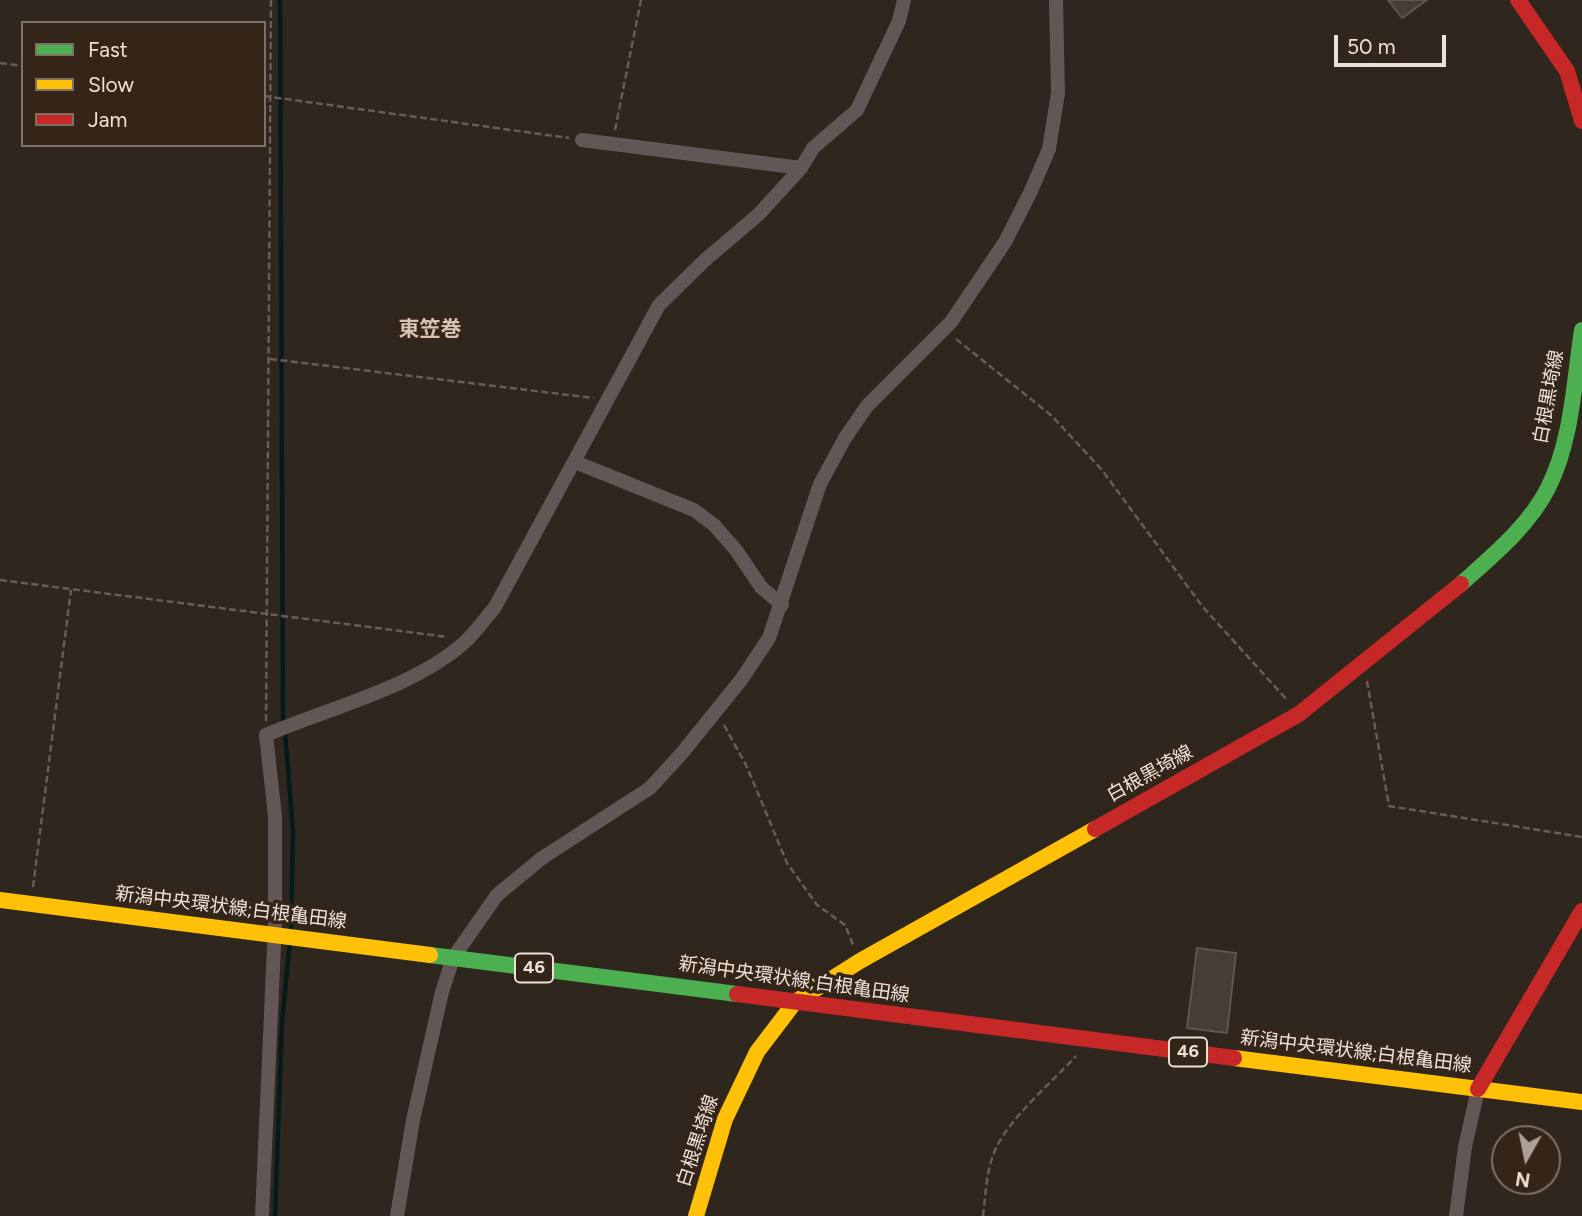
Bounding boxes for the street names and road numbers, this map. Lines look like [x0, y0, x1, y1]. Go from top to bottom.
street label: 白根黒埼線 [1530, 348, 1568, 446]
street label: 白根黒埼線 [1103, 741, 1197, 807]
street label: 新潟中央環状線;白根亀田線 [114, 882, 348, 934]
road number: 46 [515, 953, 553, 982]
street label: 新潟中央環状線;白根亀田線 [677, 953, 911, 1007]
street label: 新潟中央環状線;白根亀田線 [1239, 1026, 1473, 1078]
road number: 46 [1169, 1037, 1207, 1066]
street label: 白根黒埼線 [672, 1092, 724, 1190]

